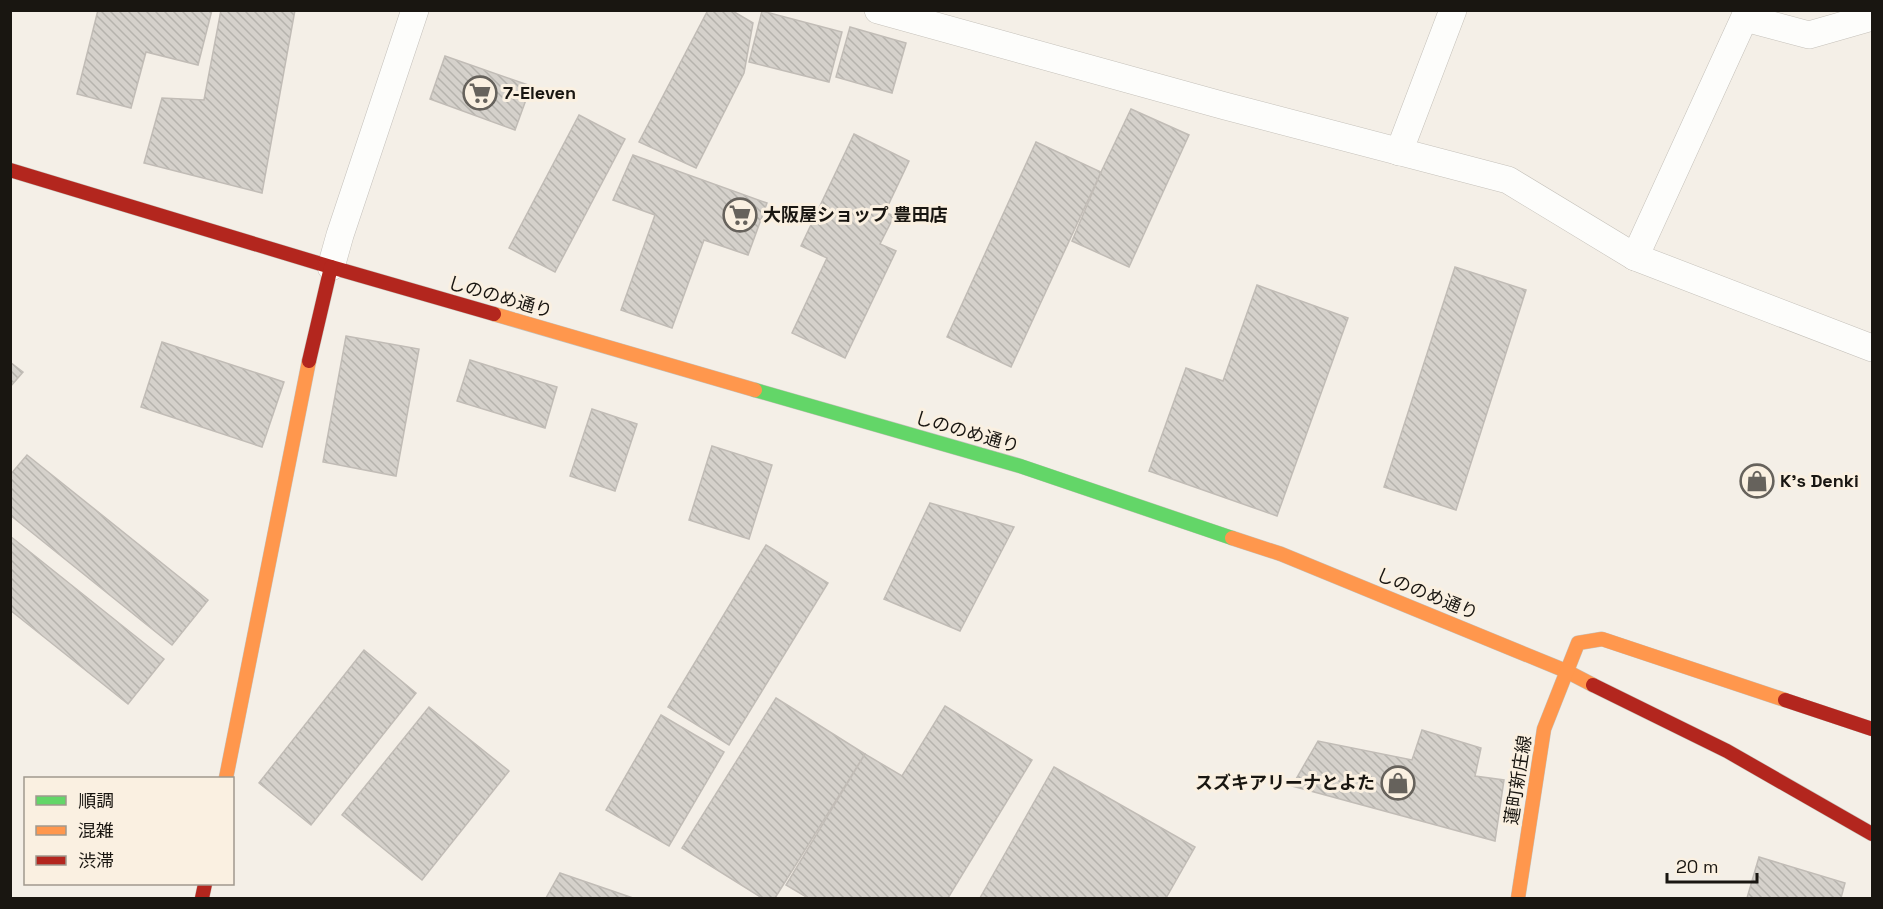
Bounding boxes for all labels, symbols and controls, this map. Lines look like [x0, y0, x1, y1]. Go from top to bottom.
supermarket icon: 7-Eleven [462, 75, 498, 111]
place label: 7-Eleven [503, 81, 576, 104]
supermarket icon: 大阪屋ショップ 豊田店 [722, 197, 758, 233]
place label: 大阪屋ショップ 豊田店 [763, 203, 948, 226]
street label: しののめ通り [445, 271, 555, 322]
street label: しののめ通り [912, 406, 1022, 457]
shop icon: K's Denki [1739, 463, 1775, 499]
place label: K's Denki [1780, 469, 1859, 492]
street label: しののめ通り [1373, 563, 1482, 624]
street label: 蓮町新庄線 [1499, 734, 1536, 826]
shop icon: スズキアリーナとよた [1380, 765, 1416, 801]
place label: スズキアリーナとよた [1195, 771, 1375, 794]
legend [24, 777, 234, 885]
text: 順調 [78, 789, 114, 812]
text: 混雑 [78, 819, 114, 842]
scale bar [1667, 846, 1757, 884]
text: 渋滞 [78, 849, 114, 872]
text: 20 m [1676, 855, 1719, 878]

